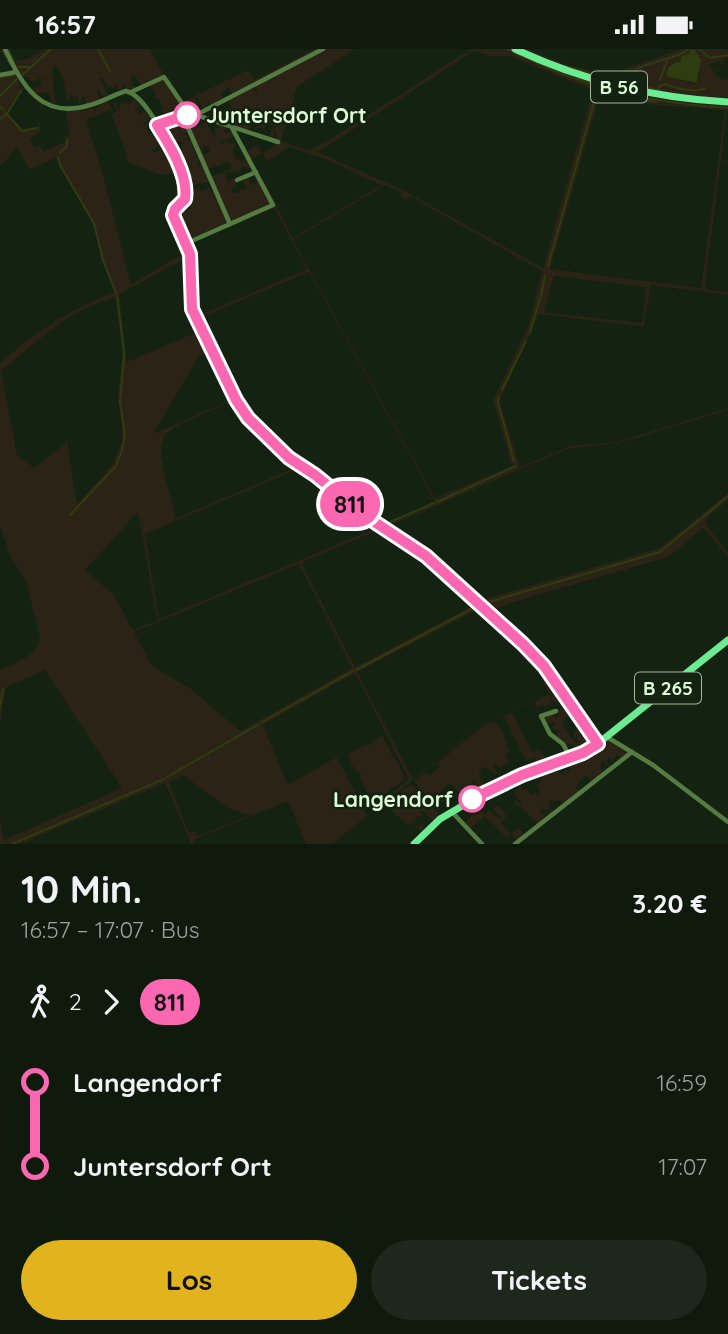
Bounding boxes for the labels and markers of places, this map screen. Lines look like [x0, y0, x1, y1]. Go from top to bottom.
marker: Juntersdorf Ort [174, 102, 200, 128]
place label: Juntersdorf Ort [206, 102, 367, 128]
place label: Langendorf [333, 786, 454, 812]
marker: Langendorf [459, 786, 485, 812]

